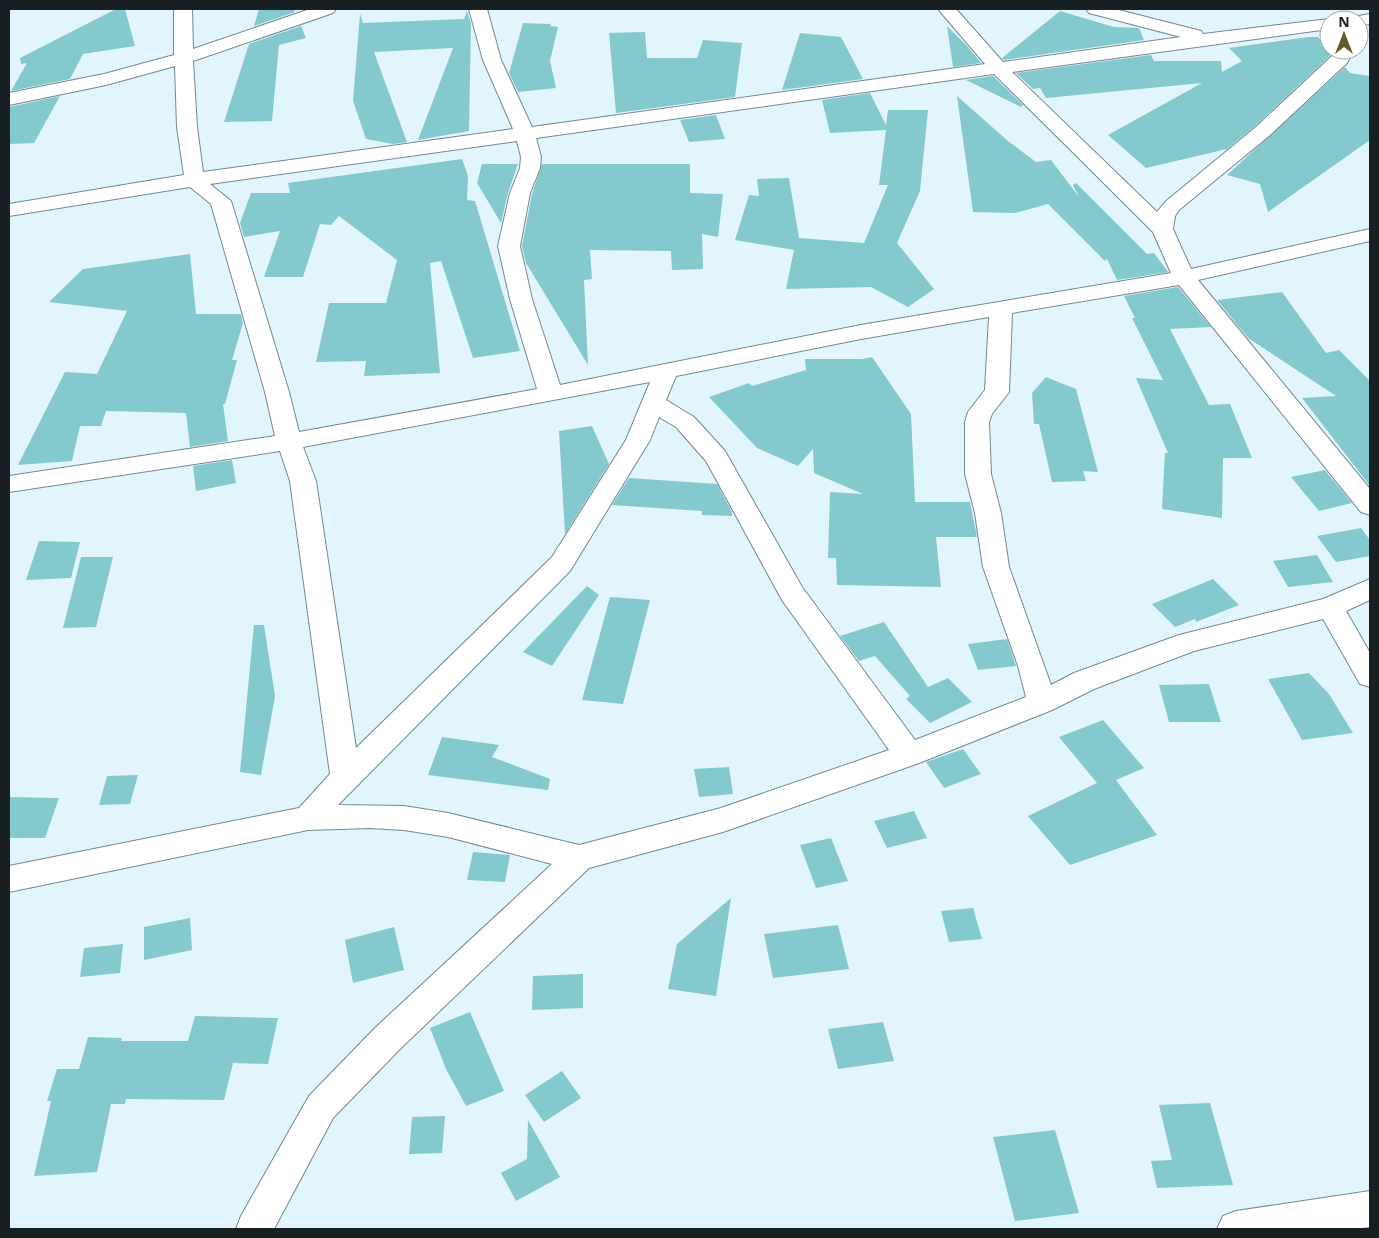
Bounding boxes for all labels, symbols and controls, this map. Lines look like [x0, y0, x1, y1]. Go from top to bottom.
north arrow [1319, 10, 1369, 60]
text: N [1338, 12, 1350, 31]

